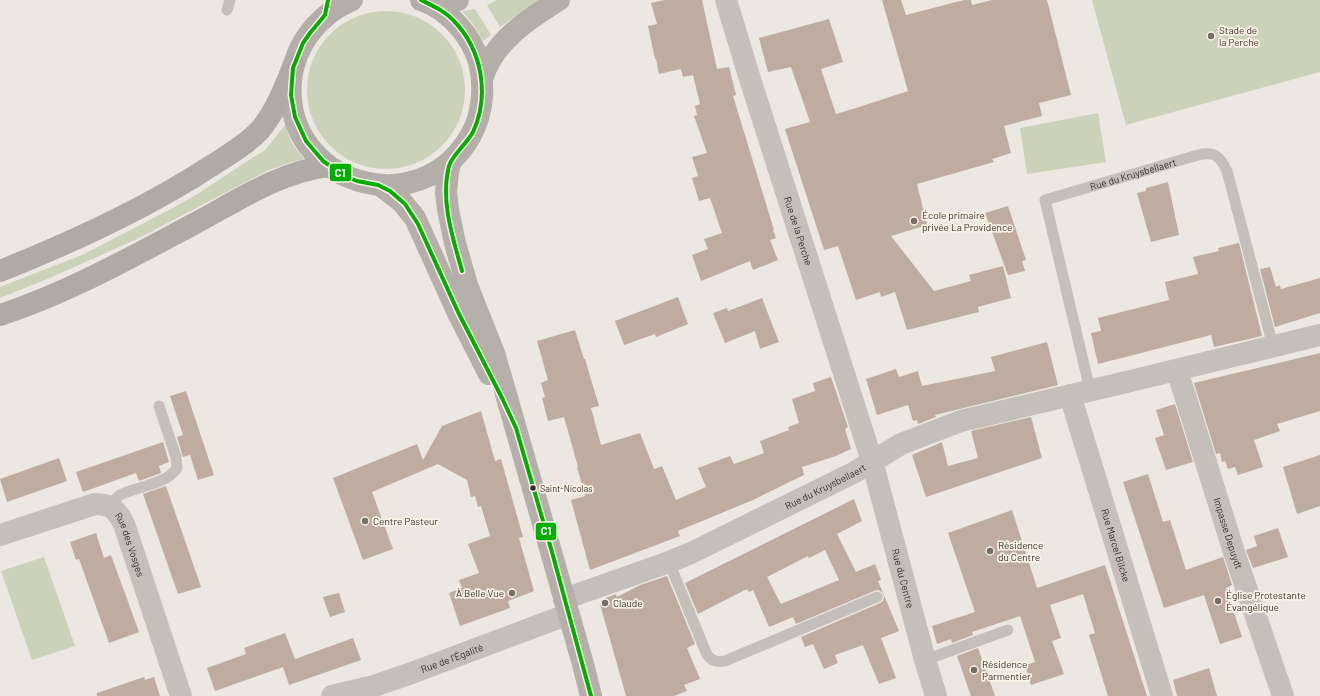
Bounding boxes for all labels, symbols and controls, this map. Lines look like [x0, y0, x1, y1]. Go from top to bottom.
place label: Stade de la Perche [1219, 24, 1259, 48]
marker: Stade de la Perche [1206, 31, 1216, 41]
street label: Rue du Kruysbellaert [1089, 156, 1178, 192]
line badge: C1 [329, 163, 352, 182]
text: C1 [335, 166, 345, 179]
street label: Rue de la Perche [782, 195, 815, 267]
place label: École primaire privée La Providence [922, 209, 1012, 233]
marker: École primaire privée La Providence [909, 216, 919, 226]
street label: Rue du Kruysbellaert [783, 461, 868, 512]
marker: Saint-Nicolas [528, 483, 538, 493]
place label: Saint-Nicolas [540, 483, 593, 494]
street label: Impasse Depuydt [1211, 496, 1245, 571]
street label: Rue Marcel Bilcke [1099, 507, 1133, 583]
street label: Rue des Vosges [113, 510, 147, 578]
place label: Centre Pasteur [373, 515, 438, 527]
marker: Centre Pasteur [360, 516, 370, 526]
line badge: C1 [535, 522, 557, 541]
text: C1 [541, 524, 551, 537]
place label: Résidence du Centre [998, 539, 1043, 563]
marker: Résidence du Centre [985, 546, 995, 556]
street label: Rue du Centre [890, 547, 917, 609]
place label: À Belle Vue [456, 587, 504, 599]
marker: À Belle Vue [507, 588, 517, 598]
place label: Église Protestante Évangélique [1226, 589, 1306, 613]
marker: Église Protestante Évangélique [1213, 596, 1223, 606]
place label: Claude [613, 597, 643, 609]
marker: Claude [600, 598, 610, 608]
street label: Rue de l'Égalité [419, 641, 485, 675]
place label: Résidence Parmentier [982, 658, 1031, 682]
marker: Résidence Parmentier [969, 665, 979, 675]

